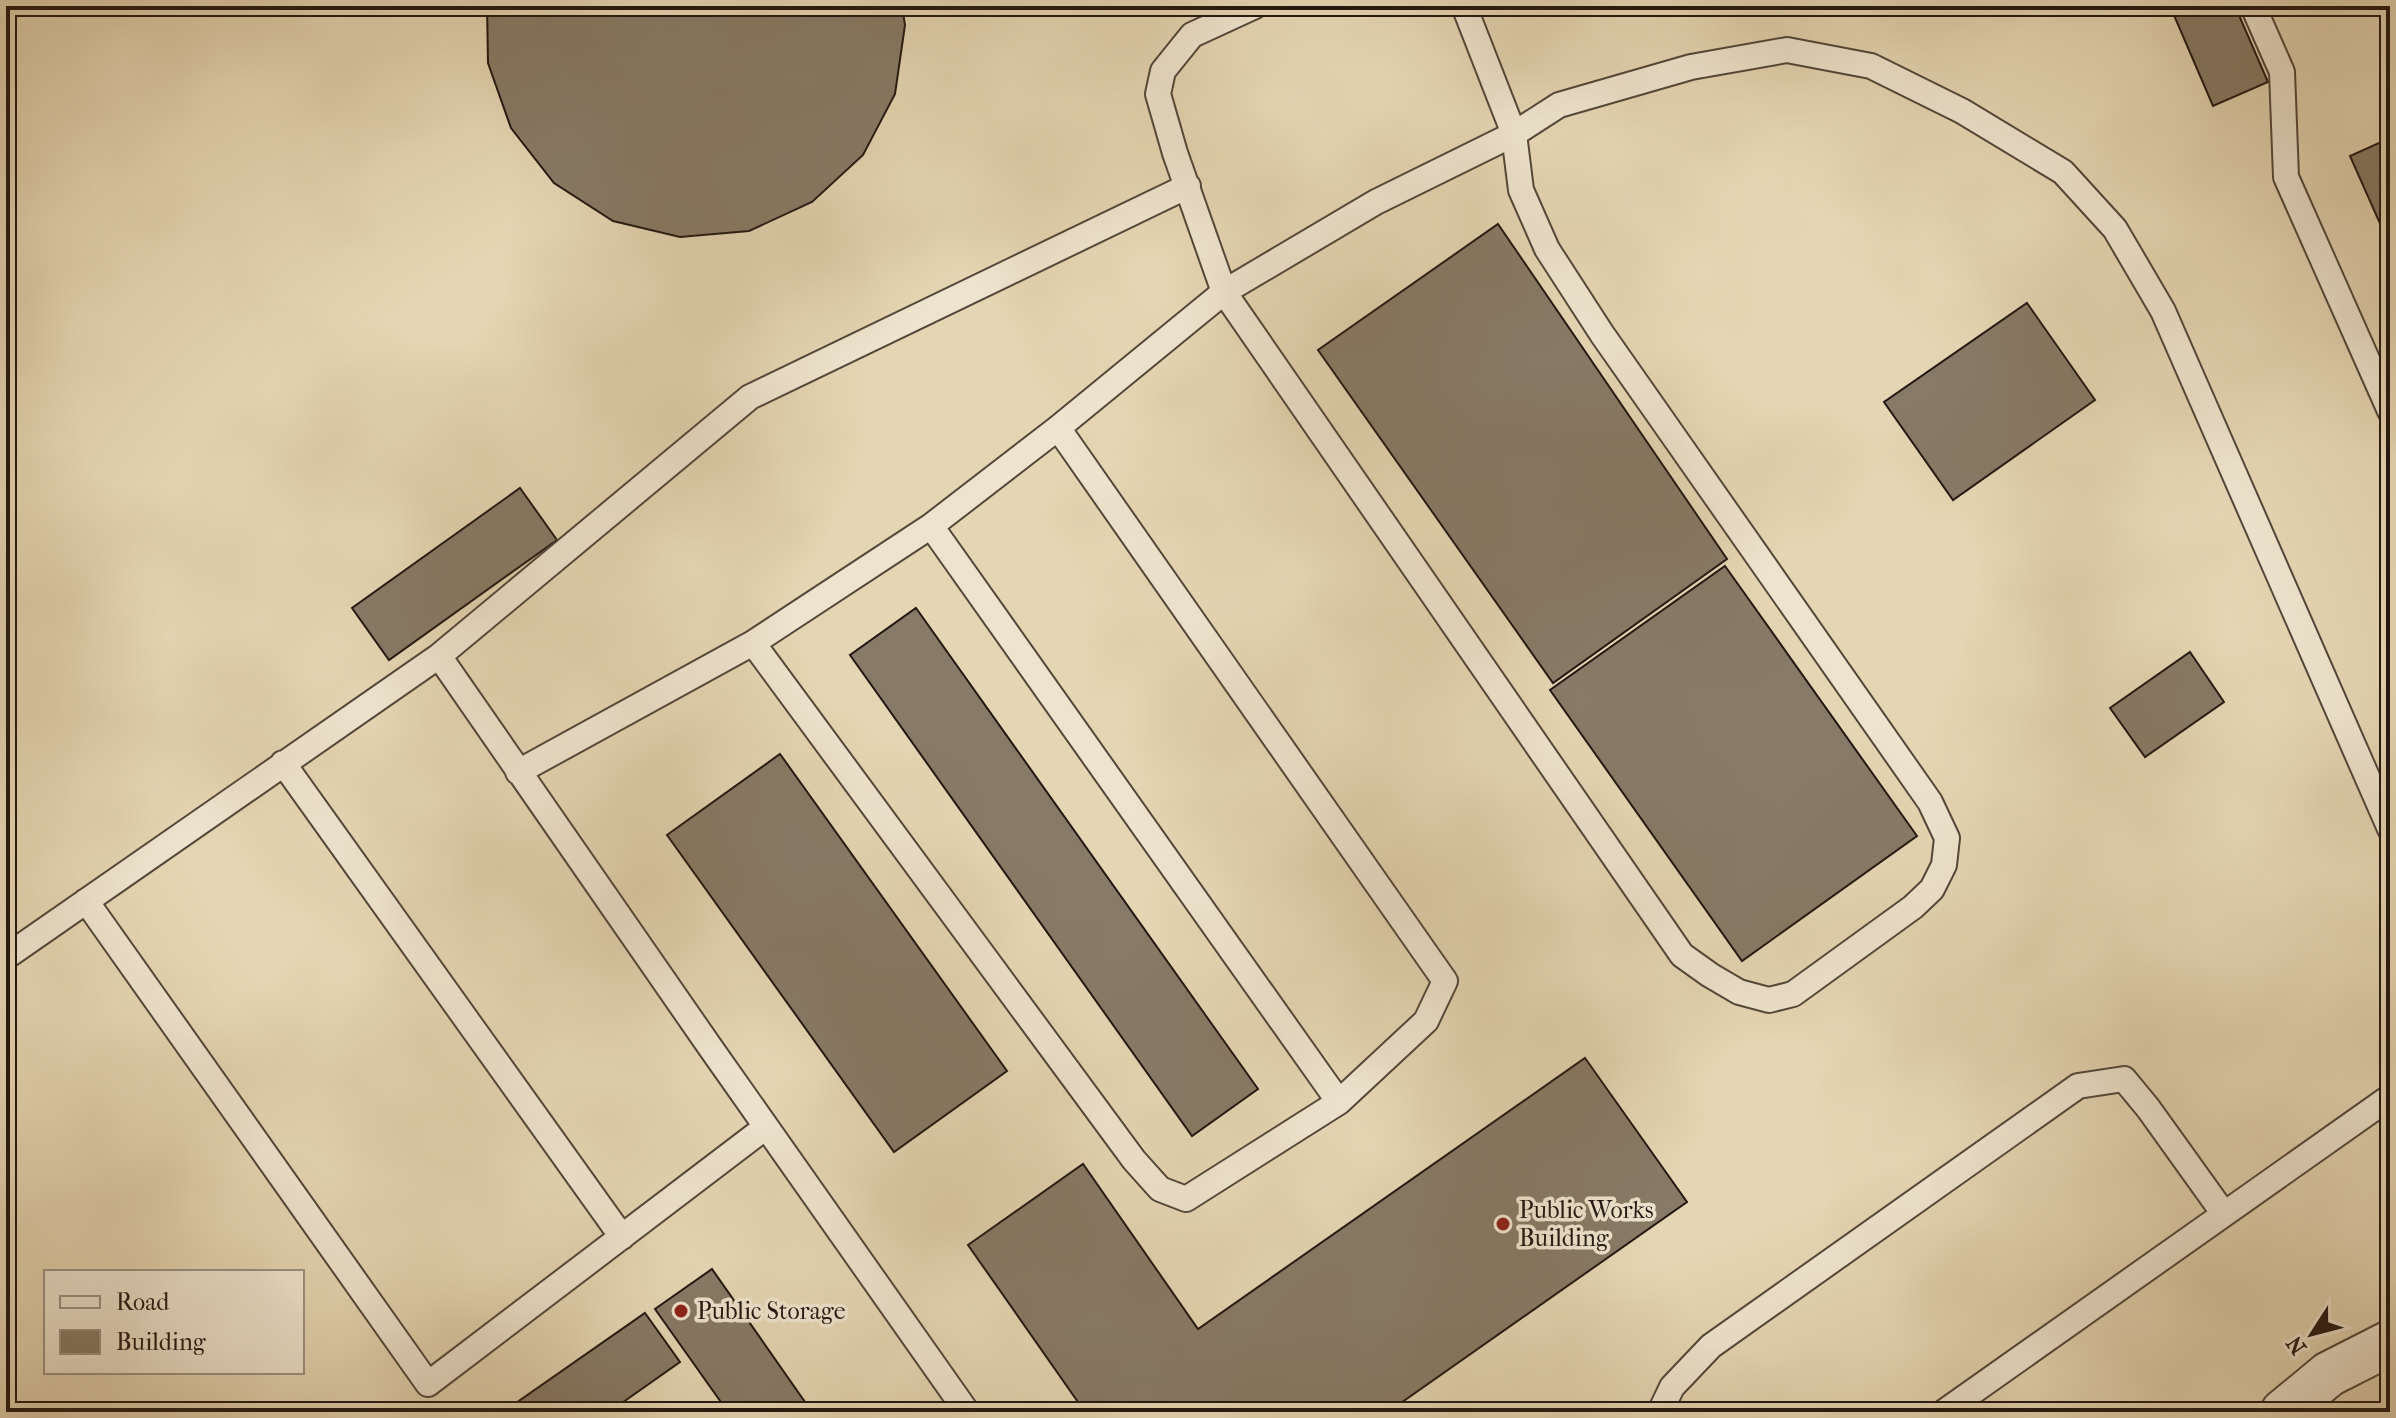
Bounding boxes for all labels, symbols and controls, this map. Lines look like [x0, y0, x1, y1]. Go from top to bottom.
place label: Public Works Building [1519, 1196, 1654, 1252]
marker: Public Works Building [1494, 1215, 1512, 1233]
legend [44, 1270, 304, 1374]
text: Road [116, 1288, 170, 1316]
north arrow [2272, 1294, 2352, 1374]
place label: Public Storage [697, 1297, 846, 1325]
marker: Public Storage [672, 1302, 690, 1320]
text: Building [116, 1328, 207, 1356]
text: N [2281, 1331, 2312, 1360]

